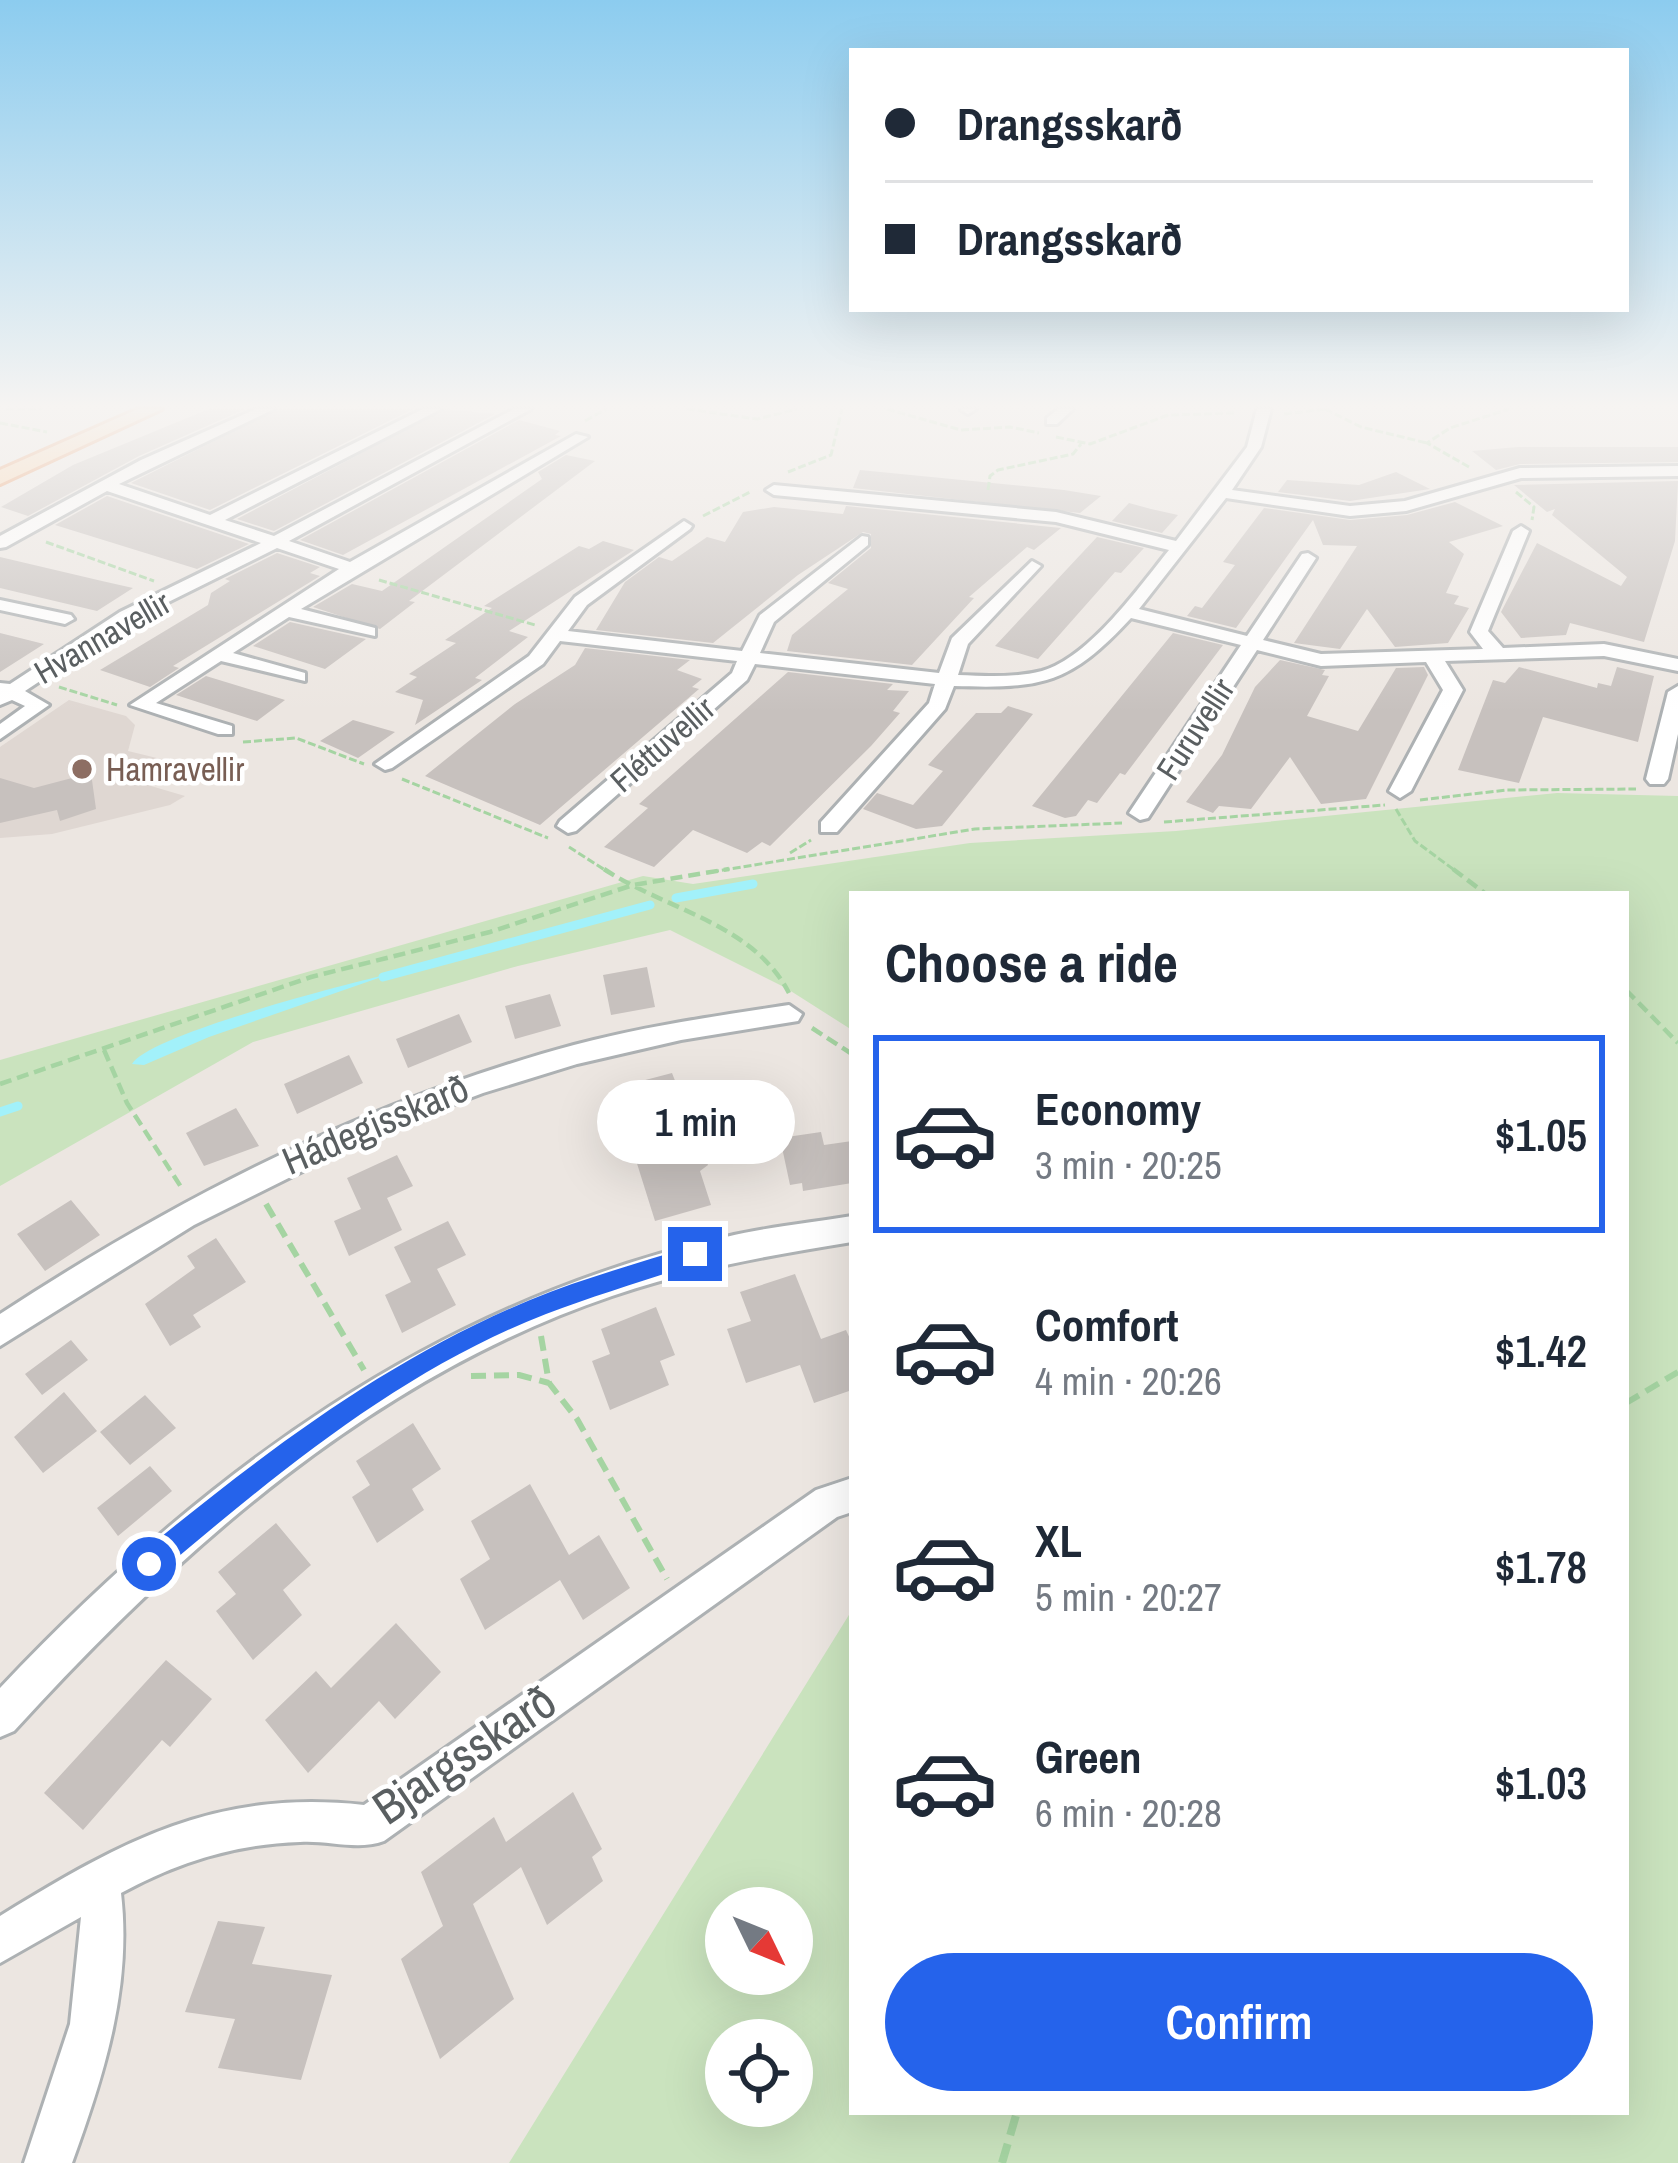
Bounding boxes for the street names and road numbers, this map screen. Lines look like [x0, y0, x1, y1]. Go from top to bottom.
street label: Hvannavellir [26, 580, 178, 694]
street label: Furuvellir [1146, 670, 1244, 788]
street label: Fléttuvellir [600, 686, 724, 802]
street label: Hádegisskarð [274, 1062, 476, 1186]
street label: Bjargsskarð [359, 1669, 568, 1839]

